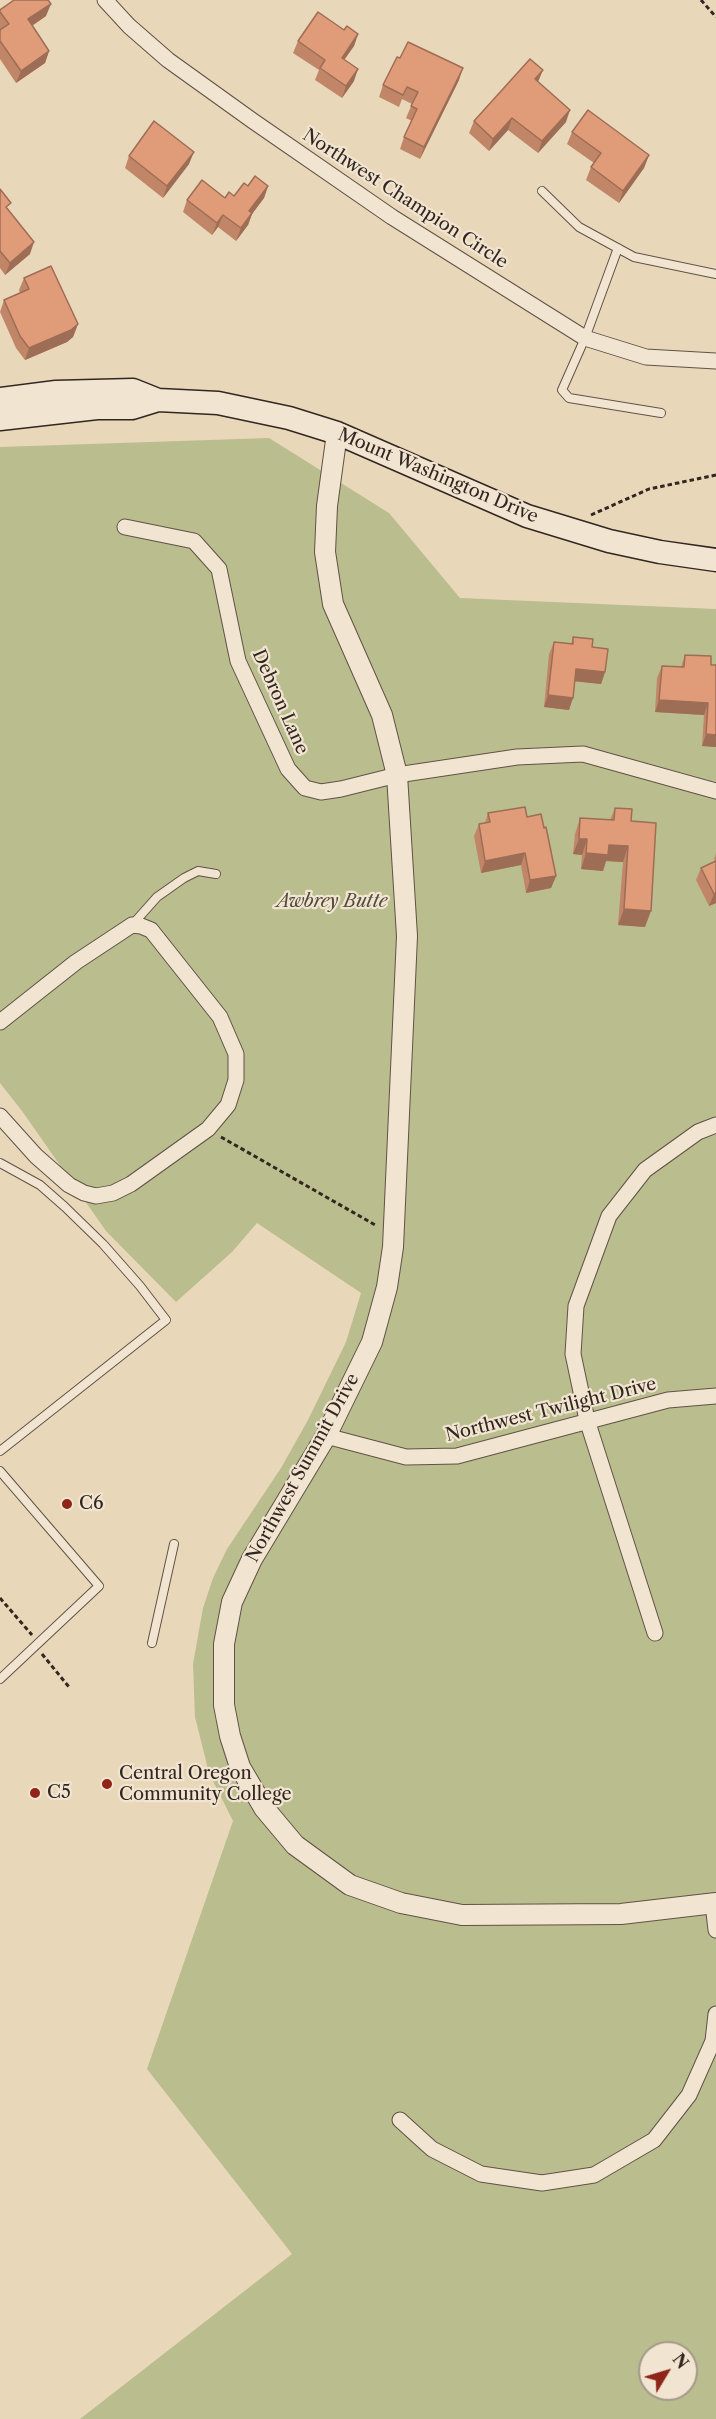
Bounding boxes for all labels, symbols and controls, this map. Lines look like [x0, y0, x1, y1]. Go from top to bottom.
street label: Northwest Champion Circle [298, 125, 512, 273]
street label: Mount Washington Drive [335, 424, 541, 528]
street label: Debron Lane [247, 646, 313, 758]
park label: Awbrey Butte [276, 891, 388, 913]
street label: Northwest Summit Drive [242, 1370, 364, 1566]
street label: Northwest Twilight Drive [443, 1373, 659, 1447]
place label: C6 [79, 1493, 103, 1515]
marker: C6 [60, 1497, 74, 1511]
place label: Central Oregon Community College [119, 1763, 292, 1806]
marker: Central Oregon Community College [100, 1777, 114, 1791]
place label: C5 [47, 1782, 71, 1804]
marker: C5 [28, 1786, 42, 1800]
north arrow [638, 2341, 698, 2401]
text: N [668, 2350, 693, 2373]

